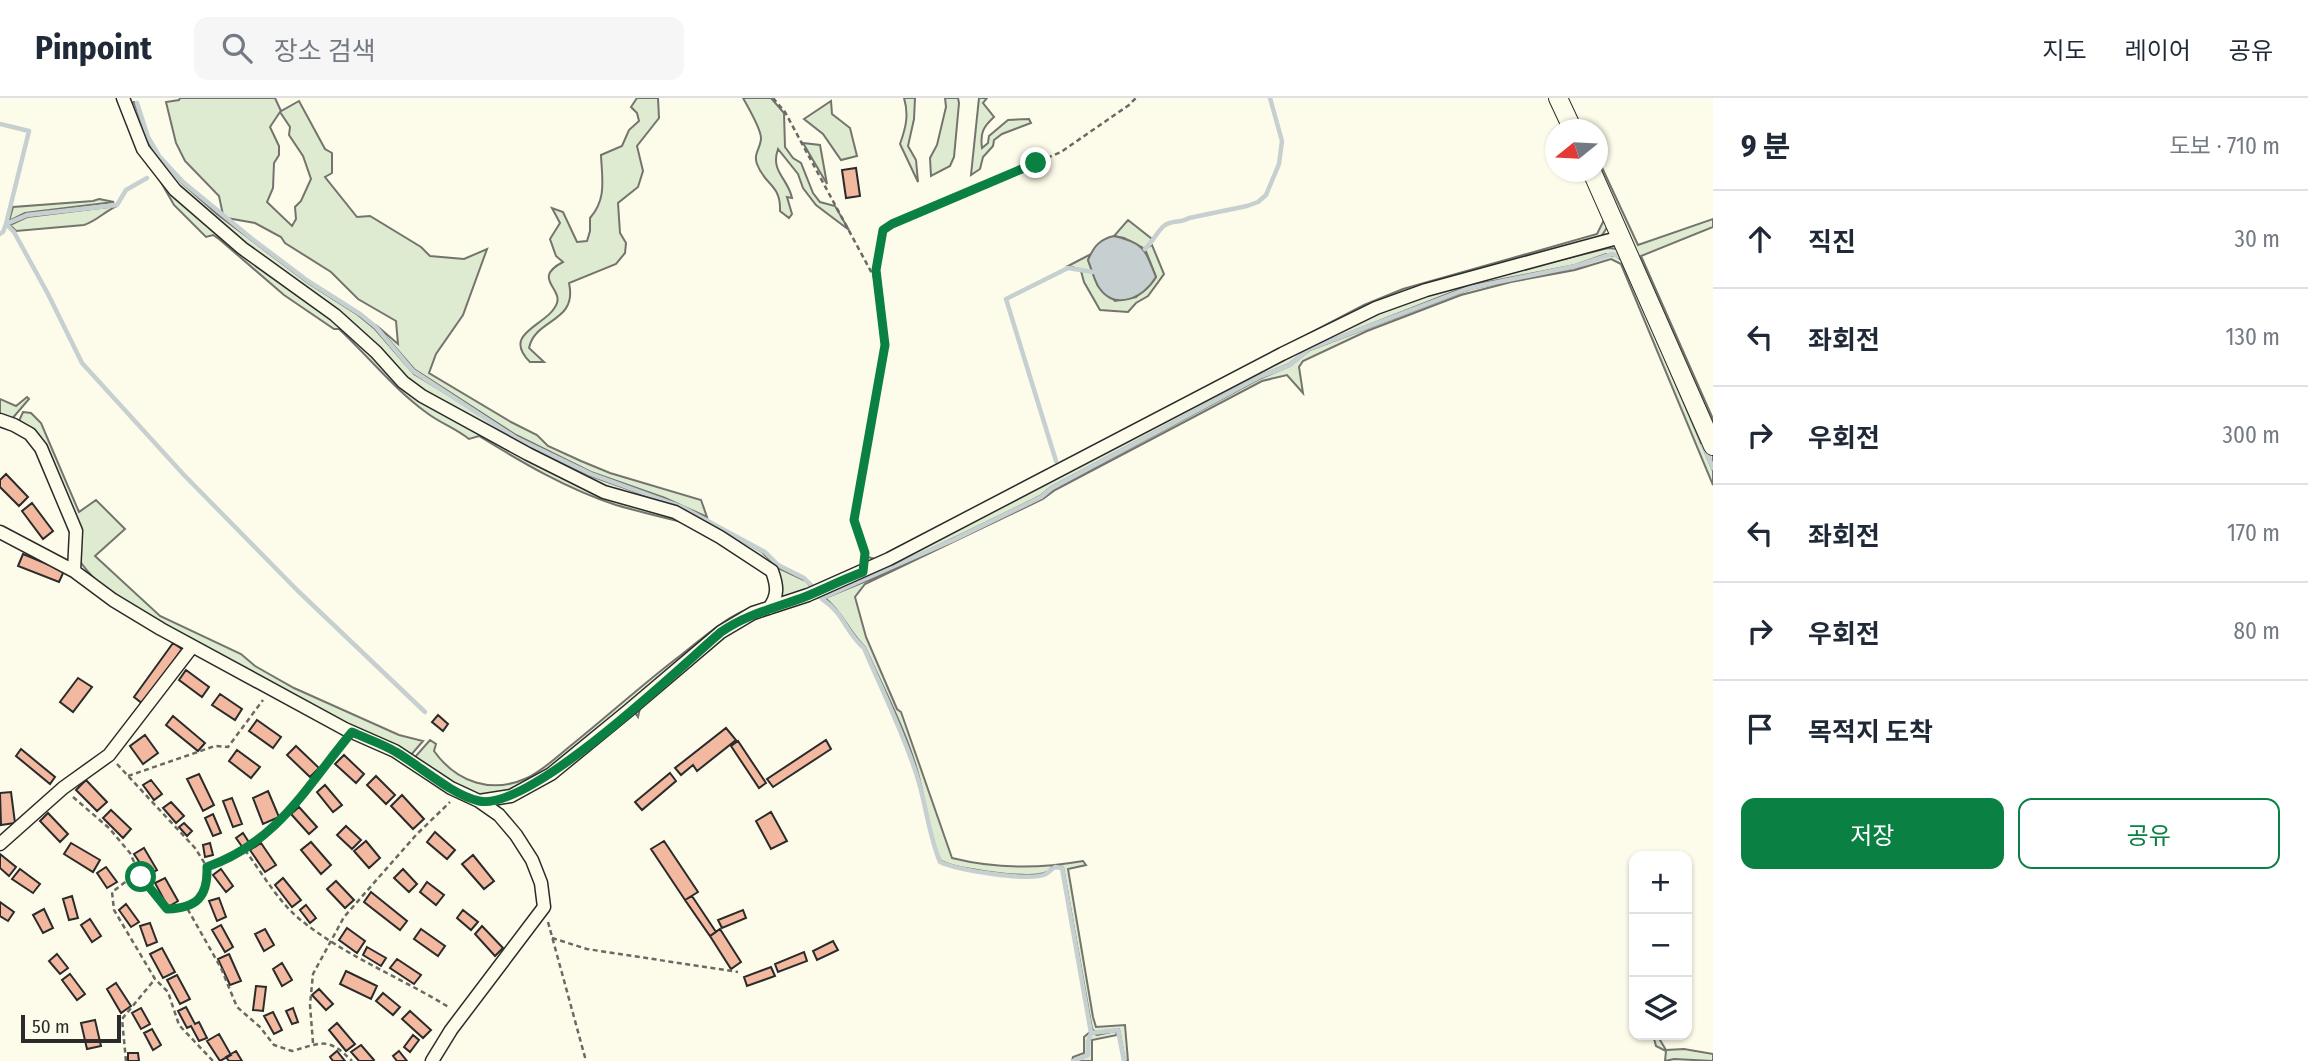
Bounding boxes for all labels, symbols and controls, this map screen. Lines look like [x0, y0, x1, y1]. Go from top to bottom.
search box [194, 17, 684, 80]
text: Pinpoint [35, 28, 152, 68]
icon: search [218, 29, 256, 67]
text: 장소 검색 [274, 36, 376, 67]
text: 지도 [2042, 37, 2087, 65]
text: 레이어 [2125, 37, 2191, 65]
text: 공유 [2229, 37, 2273, 65]
north arrow [1545, 119, 1608, 182]
text: 9 분 [1741, 129, 1790, 165]
text: 도보 · 710 m [2169, 132, 2280, 160]
route end [1020, 147, 1051, 178]
icon: ahead [1741, 220, 1779, 258]
text: 30 m [2235, 225, 2280, 253]
text: 직진 [1808, 227, 1856, 258]
icon: left [1741, 318, 1779, 356]
text: 130 m [2226, 323, 2280, 351]
text: 좌회전 [1808, 325, 1880, 356]
icon: right [1741, 416, 1779, 454]
text: 300 m [2223, 421, 2280, 449]
text: 우회전 [1808, 423, 1880, 454]
icon: left [1741, 514, 1779, 552]
text: 170 m [2227, 519, 2280, 547]
text: 좌회전 [1808, 521, 1880, 552]
icon: right [1741, 612, 1779, 650]
text: 80 m [2233, 617, 2280, 645]
text: 우회전 [1808, 619, 1880, 650]
icon: arrive [1741, 710, 1779, 748]
text: 목적지 도착 [1808, 717, 1933, 748]
button: 저장 [1741, 798, 2004, 869]
button: 공유 [2018, 798, 2280, 869]
map controls [1629, 851, 1692, 1040]
button: + [1629, 851, 1692, 914]
route start [125, 861, 156, 892]
button: − [1629, 914, 1692, 977]
button: layers [1629, 977, 1692, 1040]
scale bar [21, 1012, 121, 1044]
text: 50 m [32, 1015, 70, 1038]

